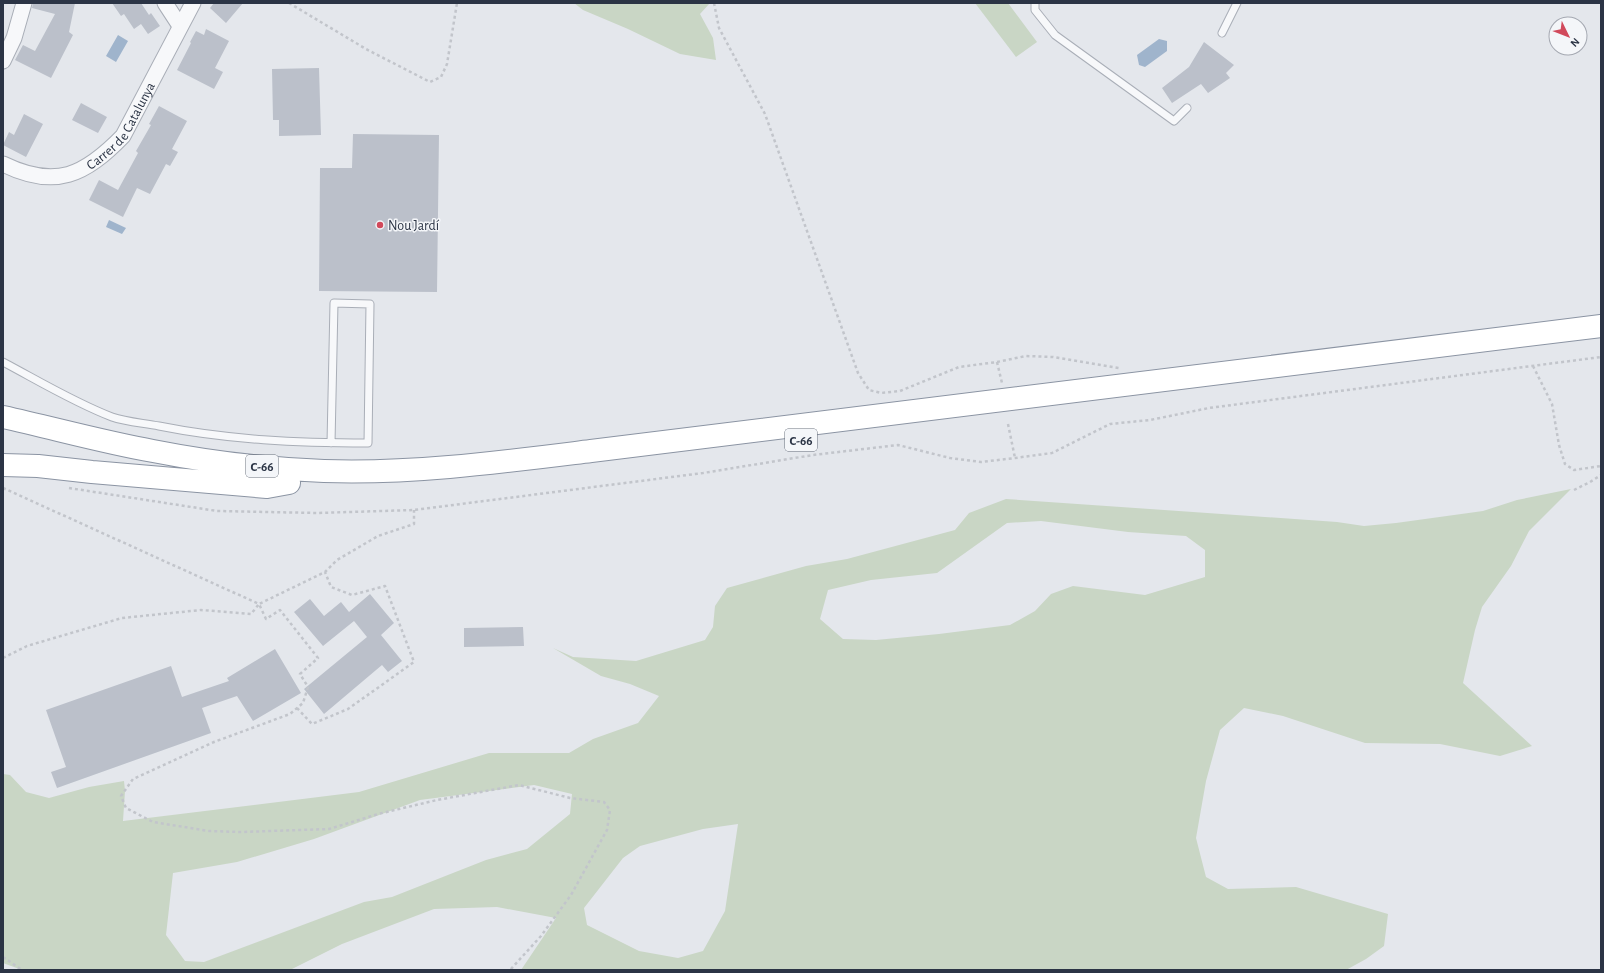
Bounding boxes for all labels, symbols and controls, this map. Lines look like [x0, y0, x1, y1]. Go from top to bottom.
north arrow [1548, 16, 1588, 56]
text: N [1568, 36, 1582, 49]
street label: Carrer de Catalunya [84, 80, 158, 173]
place label: Nou Jardí [388, 219, 440, 233]
marker: Nou Jardí [375, 220, 385, 230]
road number: C-66 [785, 429, 817, 451]
road number: C-66 [246, 455, 278, 477]

